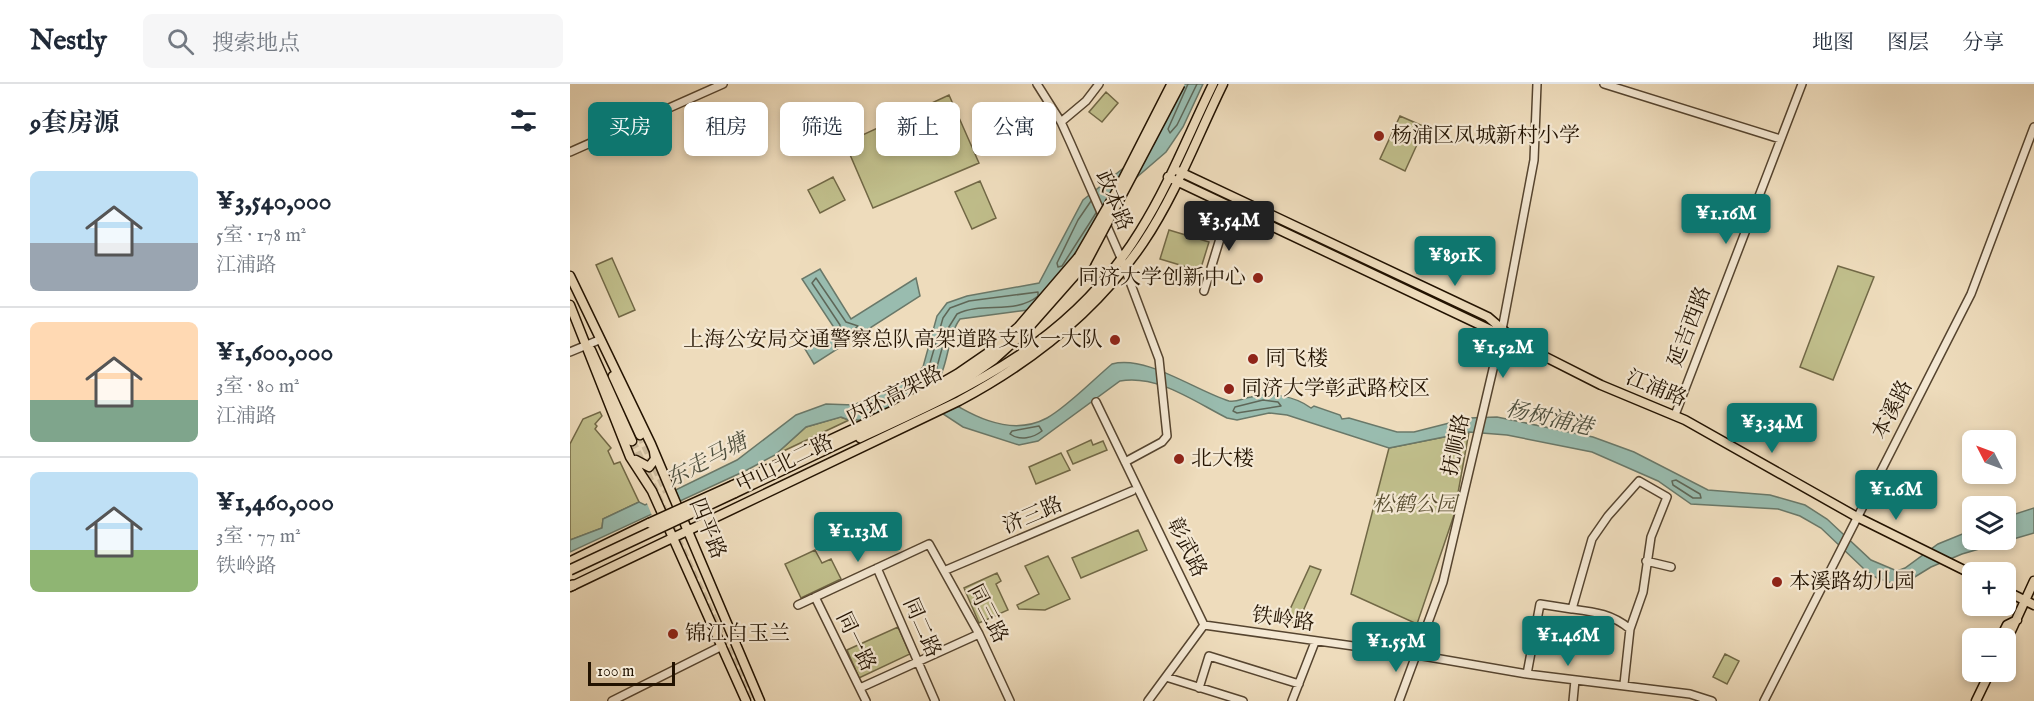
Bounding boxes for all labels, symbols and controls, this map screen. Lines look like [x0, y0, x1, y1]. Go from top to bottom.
search box [143, 14, 563, 68]
text: Nestly [30, 24, 107, 59]
icon: search [164, 25, 197, 58]
text: 搜索地点 [212, 30, 300, 58]
text: 地图 [1812, 30, 1854, 57]
text: 图层 [1887, 30, 1929, 57]
text: 分享 [1962, 30, 2004, 57]
chip: 买房 [588, 102, 672, 156]
chip: 租房 [684, 102, 768, 156]
chip: 筛选 [780, 102, 864, 156]
chip: 新上 [876, 102, 960, 156]
chip: 公寓 [972, 102, 1056, 156]
icon: filters [507, 104, 540, 137]
text: 9套房源 [30, 107, 119, 140]
place label: 杨浦区凤城新村小学 [1391, 123, 1580, 150]
marker: 杨浦区凤城新村小学 [1372, 129, 1386, 143]
street label: 政本路 [1088, 167, 1138, 235]
text: ¥3,540,000 [216, 185, 332, 218]
pin: ¥1.16M [1677, 194, 1775, 245]
icon: home [78, 195, 150, 267]
pin: ¥3.54M [1180, 201, 1278, 252]
text: ¥1.16M [1695, 201, 1757, 226]
text: ¥3.54M [1198, 208, 1260, 233]
text: 5室 · 178 m² [216, 223, 306, 248]
pin: ¥891K [1413, 236, 1497, 287]
text: ¥891K [1429, 243, 1482, 268]
text: 江浦路 [216, 253, 276, 278]
place label: 同济大学创新中心 [1078, 265, 1246, 292]
marker: 同济大学创新中心 [1251, 271, 1265, 285]
street label: 延吉西路 [1662, 283, 1718, 371]
place label: 上海公安局交通警察总队高架道路支队一大队 [683, 327, 1103, 354]
pin: ¥1.52M [1454, 328, 1552, 379]
marker: 上海公安局交通警察总队高架道路支队一大队 [1108, 333, 1122, 347]
text: ¥1.52M [1472, 335, 1534, 360]
text: ¥1,600,000 [216, 336, 333, 369]
icon: home [78, 346, 150, 418]
place label: 同飞楼 [1265, 346, 1328, 373]
marker: 同飞楼 [1246, 352, 1260, 366]
street label: 内环高架路 [842, 360, 948, 432]
street label: 江浦路 [1622, 365, 1690, 413]
text: 3室 · 80 m² [216, 374, 300, 399]
place label: 同济大学彰武路校区 [1241, 376, 1430, 403]
street label: 本溪路 [1867, 376, 1919, 444]
marker: 同济大学彰武路校区 [1222, 382, 1236, 396]
water label: 杨树浦港 [1503, 395, 1598, 443]
pin: ¥3.34M [1723, 403, 1821, 454]
text: 江浦路 [216, 404, 276, 429]
text: ¥3.34M [1741, 410, 1803, 435]
street label: 抚顺路 [1437, 411, 1477, 479]
water label: 东走马塘 [662, 427, 755, 494]
street label: 中山北二路 [732, 429, 838, 499]
north arrow [1962, 430, 2016, 484]
map controls [1962, 430, 2016, 682]
place label: 北大楼 [1191, 446, 1254, 473]
marker: 北大楼 [1172, 452, 1186, 466]
pin: ¥1.6M [1854, 470, 1938, 521]
text: ¥1.6M [1869, 477, 1923, 502]
text: ¥1,460,000 [216, 486, 334, 519]
street label: 济三路 [999, 491, 1067, 541]
park label: 松鹤公园 [1373, 492, 1460, 519]
street label: 四平路 [683, 495, 731, 563]
icon: home [78, 496, 150, 568]
button: layers [1962, 496, 2016, 550]
pin: ¥1.13M [809, 512, 907, 563]
street label: 彰武路 [1160, 514, 1212, 582]
text: ¥1.13M [828, 519, 888, 544]
text: 3室 · 77 m² [216, 524, 301, 549]
text: 铁岭路 [216, 554, 276, 579]
button: + [1962, 562, 2016, 616]
place label: 本溪路幼儿园 [1789, 569, 1915, 596]
marker: 本溪路幼儿园 [1770, 575, 1784, 589]
street label: 同三路 [961, 580, 1013, 648]
street label: 同二路 [896, 594, 946, 662]
street label: 铁岭路 [1250, 602, 1316, 638]
street label: 同一路 [829, 608, 881, 676]
pin: ¥1.46M [1519, 616, 1617, 667]
place label: 锦江白玉兰 [685, 621, 790, 648]
pin: ¥1.55M [1347, 622, 1445, 673]
text: ¥1.46M [1536, 623, 1600, 648]
marker: 锦江白玉兰 [666, 627, 680, 641]
button: − [1962, 628, 2016, 682]
text: ¥1.55M [1366, 629, 1426, 654]
scale bar [588, 659, 675, 686]
text: 100 m [597, 662, 634, 682]

